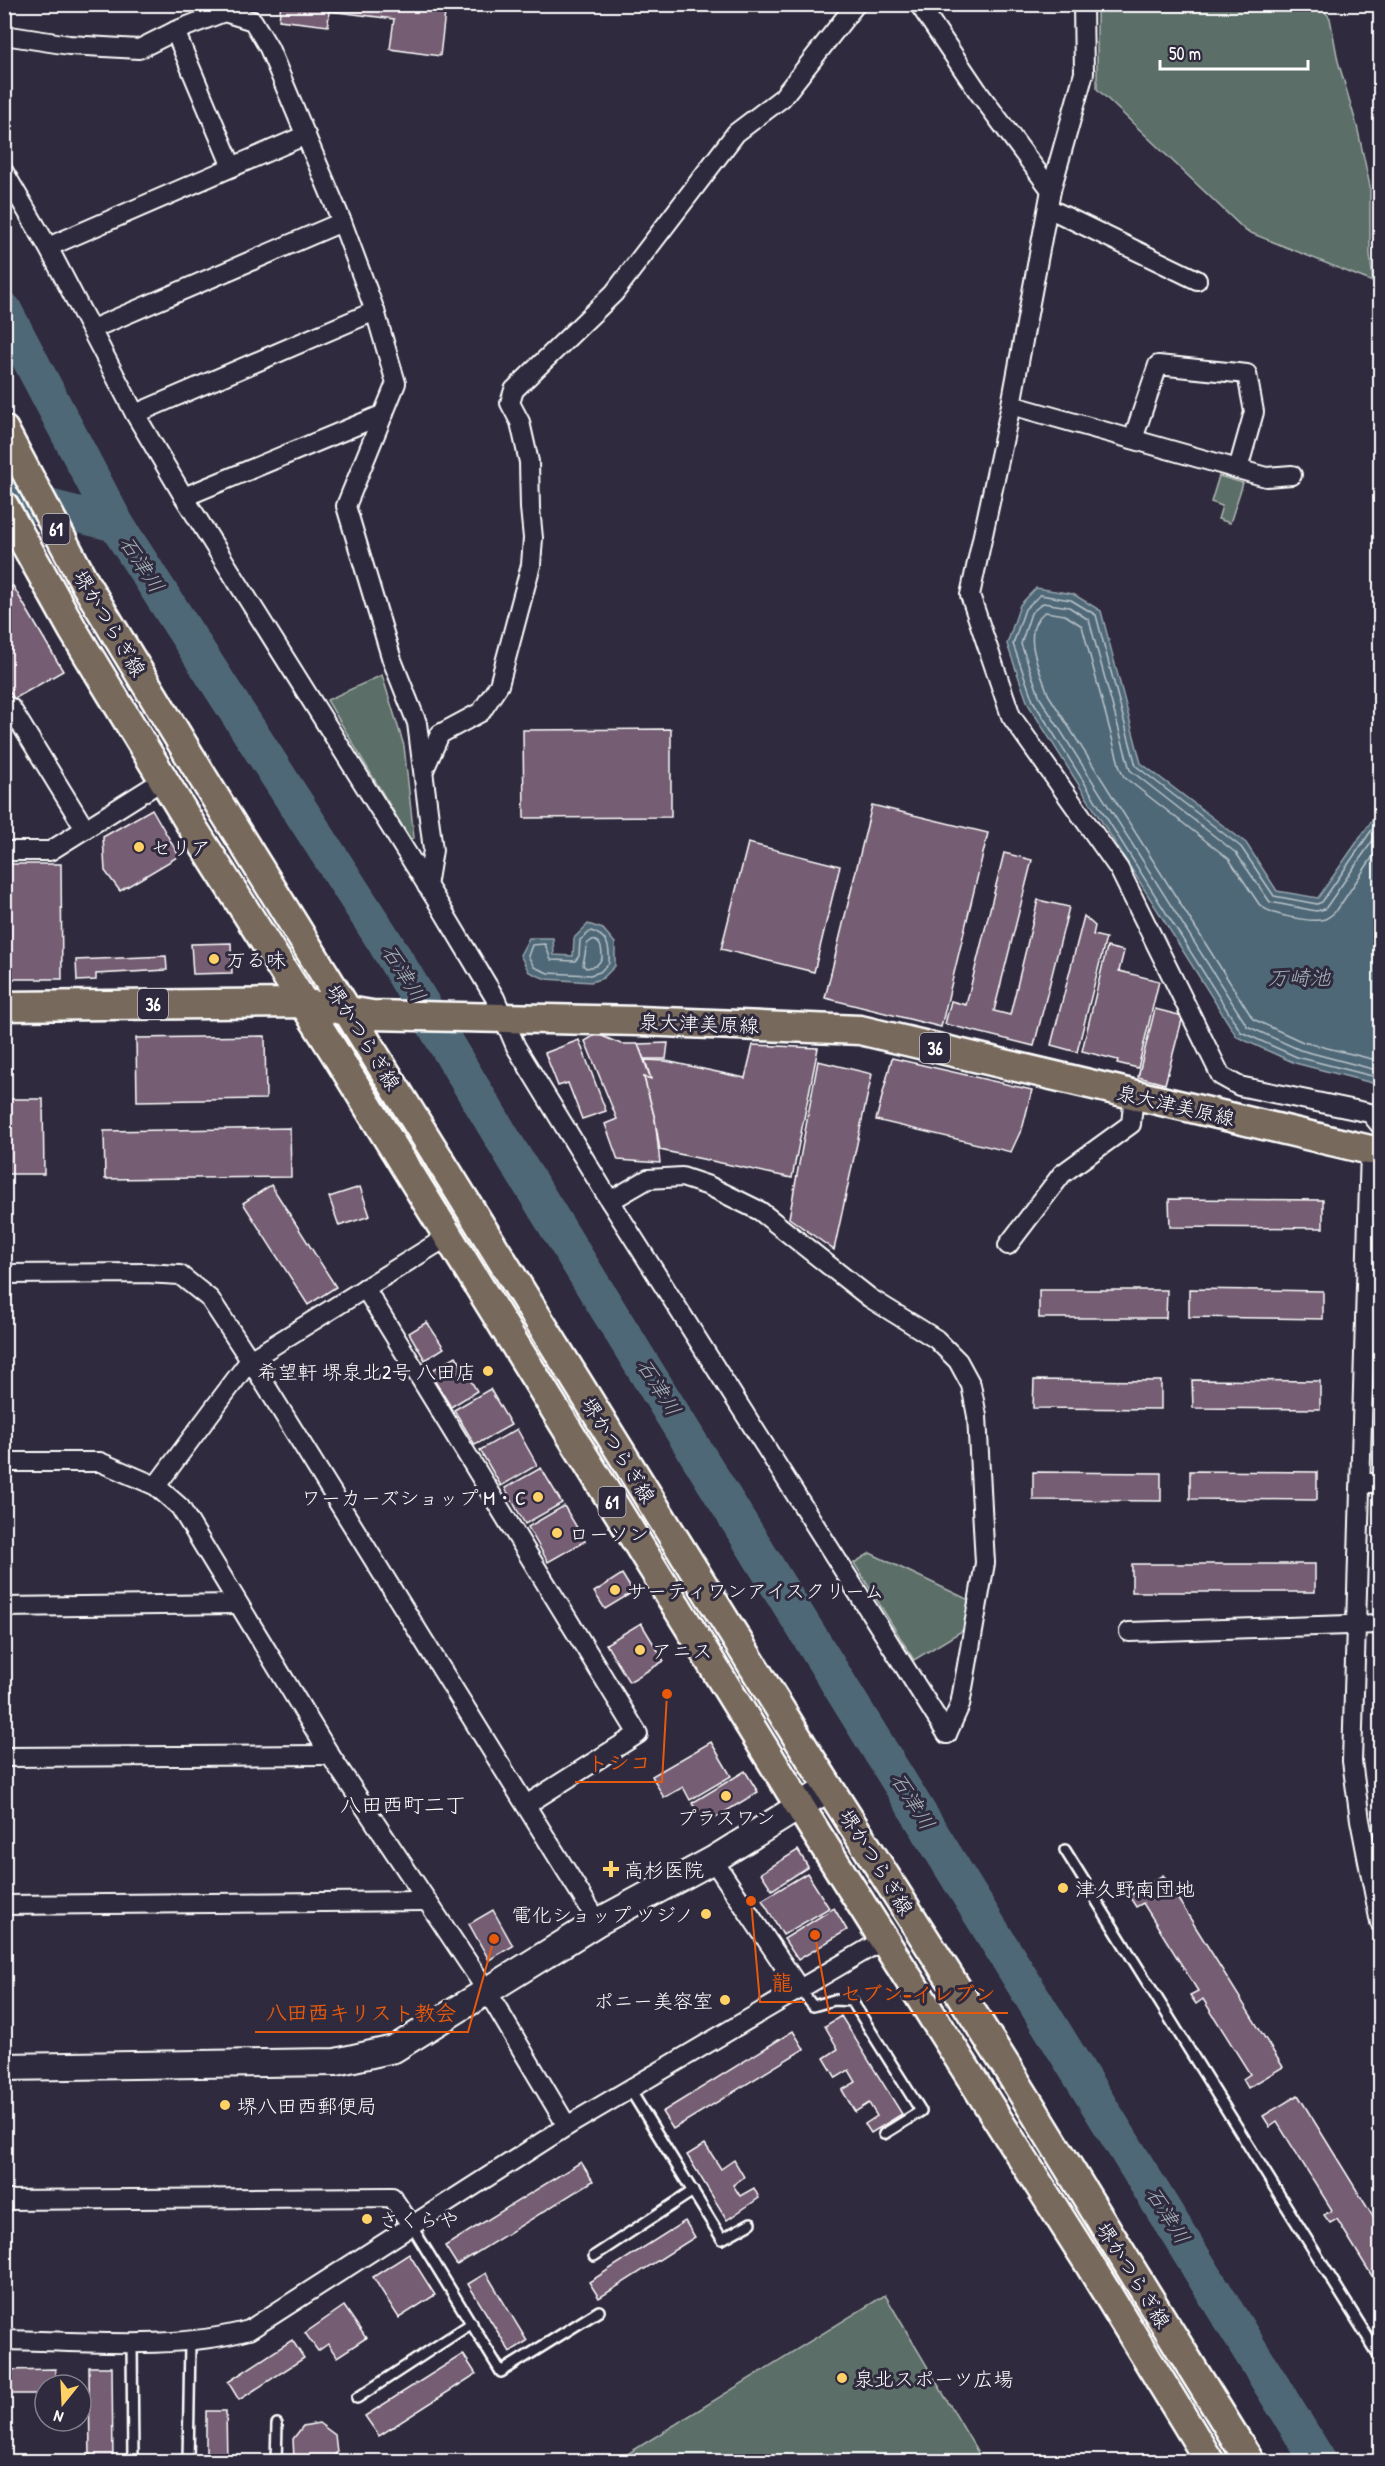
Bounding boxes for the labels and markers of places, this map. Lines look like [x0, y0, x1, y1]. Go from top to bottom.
place label: セリア [151, 834, 211, 861]
marker: セリア [132, 840, 146, 854]
place label: 万る味 [226, 946, 286, 973]
marker: 万る味 [207, 952, 221, 966]
place label: 希望軒 堺泉北2号 八田店 [257, 1358, 476, 1385]
marker: 希望軒 堺泉北2号 八田店 [481, 1364, 495, 1378]
place label: ワーカーズショップ M・C [301, 1484, 526, 1511]
marker: ワーカーズショップ M・C [531, 1490, 545, 1504]
place label: ローソン [569, 1520, 649, 1547]
marker: ローソン [550, 1526, 564, 1540]
place label: サーティワンアイスクリーム [627, 1577, 884, 1604]
marker: サーティワンアイスクリーム [608, 1583, 622, 1597]
place label: アニス [652, 1637, 712, 1664]
marker: アニス [633, 1643, 647, 1657]
callout: トシコ [575, 1743, 662, 1782]
marker: プラスワン [719, 1789, 733, 1803]
place label: プラスワン [676, 1804, 776, 1831]
place label: 高杉医院 [624, 1856, 704, 1883]
marker: 高杉医院 [602, 1860, 620, 1878]
place label: 津久野南団地 [1075, 1875, 1195, 1902]
marker: 津久野南団地 [1056, 1881, 1070, 1895]
place label: 電化ショップ ツジノ [512, 1901, 694, 1928]
marker: 電化ショップ ツジノ [699, 1907, 713, 1921]
callout: 龍 [760, 1963, 805, 2002]
callout: セブン-イレブン [829, 1974, 1008, 2013]
place label: ポニー美容室 [593, 1987, 713, 2014]
callout: 八田西キリスト教会 [255, 1993, 468, 2032]
marker: ポニー美容室 [718, 1993, 732, 2007]
place label: 堺八田西郵便局 [237, 2092, 377, 2119]
marker: 堺八田西郵便局 [218, 2098, 232, 2112]
place label: さくらや [379, 2206, 459, 2233]
marker: さくらや [360, 2212, 374, 2226]
place label: 泉北スポーツ広場 [854, 2365, 1014, 2392]
marker: 泉北スポーツ広場 [835, 2371, 849, 2385]

